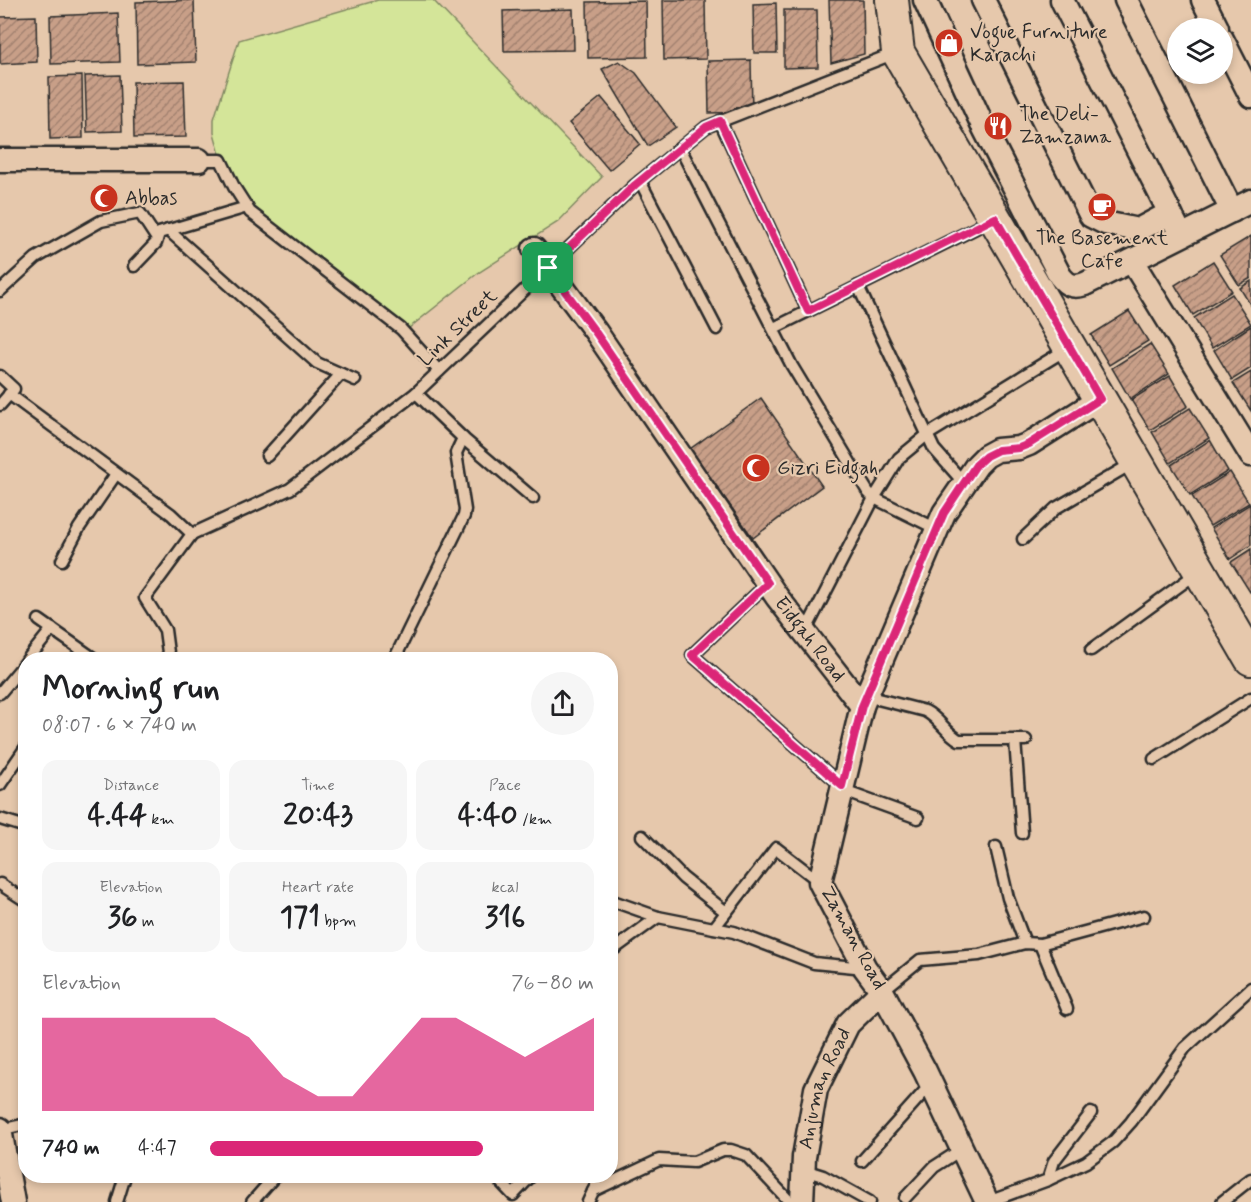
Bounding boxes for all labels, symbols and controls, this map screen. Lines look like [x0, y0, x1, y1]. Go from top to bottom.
map controls [1167, 18, 1233, 84]
button: layers [1167, 18, 1233, 84]
place label: Vogue Furniture Karachi [970, 19, 1108, 69]
shop icon: Vogue Furniture Karachi [933, 27, 965, 59]
place label: The Deli- Zamzama [1019, 101, 1112, 151]
restaurant icon: The Deli- Zamzama [982, 110, 1014, 142]
mosque icon: Abbas [88, 182, 120, 214]
place label: Abbas [125, 185, 177, 212]
cafe icon: The Basement Cafe [1086, 191, 1118, 223]
place label: The Basement Cafe [1036, 225, 1169, 275]
pin [522, 242, 573, 293]
icon: arrive [531, 251, 564, 284]
street label: Link Street [412, 283, 504, 373]
mosque icon: Gizri Eidgah [740, 452, 772, 484]
place label: Gizri Eidgah [777, 455, 878, 484]
street label: Eidgah Road [768, 591, 852, 687]
text: Morning run [42, 667, 220, 711]
button: share [531, 672, 594, 735]
text: 08:07 · 6 × 740 m [42, 712, 197, 739]
text: Distance [103, 775, 159, 796]
text: Time [301, 775, 335, 796]
text: Pace [489, 775, 521, 796]
text: 4.44 [87, 796, 147, 835]
text: 20:43 [283, 796, 353, 835]
text: 4:40 [458, 796, 518, 835]
text: km [147, 809, 175, 830]
text: /km [518, 809, 552, 830]
text: Elevation [100, 877, 163, 898]
text: Heart rate [282, 877, 354, 898]
text: kcal [492, 877, 518, 898]
street label: Zaman Road [813, 881, 893, 995]
text: 36 [107, 898, 138, 937]
text: 171 [280, 898, 320, 937]
text: 316 [485, 898, 525, 937]
text: m [138, 911, 155, 932]
text: bpm [320, 911, 356, 932]
text: Elevation [42, 970, 121, 997]
text: 76–80 m [511, 970, 594, 997]
street label: Anjuman Road [792, 1023, 858, 1151]
text: 740 m [42, 1135, 100, 1162]
text: 4:47 [138, 1135, 177, 1162]

